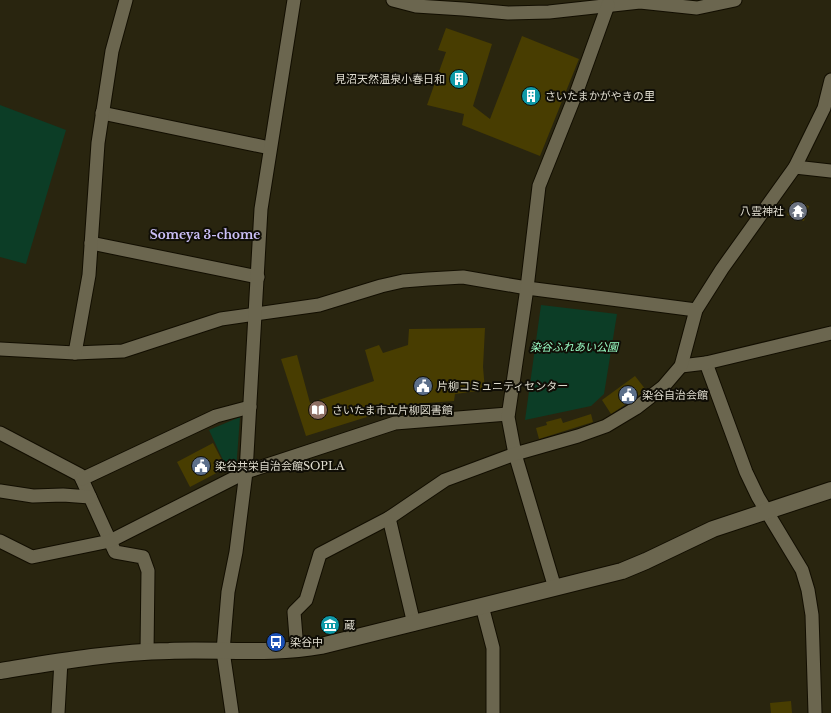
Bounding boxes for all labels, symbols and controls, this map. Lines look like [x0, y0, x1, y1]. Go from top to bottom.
building icon: 見沼天然温泉小春日和 [448, 68, 470, 90]
place label: 見沼天然温泉小春日和 [335, 72, 445, 86]
building icon: さいたまかがやきの里 [520, 85, 542, 107]
place label: さいたまかがやきの里 [545, 89, 655, 103]
temple icon: 八雲神社 [787, 200, 809, 222]
place label: 八雲神社 [740, 204, 784, 218]
district label: Someya 3-chome [150, 227, 260, 242]
park label: 染谷ふれあい公園 [530, 340, 620, 354]
public building icon: 片柳コミュニティセンター [412, 375, 434, 397]
place label: 片柳コミュニティセンター [437, 379, 568, 393]
public building icon: 染谷自治会館 [617, 384, 639, 406]
place label: 染谷自治会館 [642, 388, 708, 402]
library icon: さいたま市立片柳図書館 [307, 399, 329, 421]
place label: さいたま市立片柳図書館 [332, 403, 453, 417]
public building icon: 染谷共栄自治会館SOPLA [190, 455, 212, 477]
place label: 染谷共栄自治会館SOPLA [215, 459, 345, 473]
museum icon: 蔵 [319, 614, 341, 636]
place label: 蔵 [344, 618, 355, 632]
bus stop icon: 染谷中 [265, 631, 287, 653]
place label: 染谷中 [290, 635, 323, 649]

